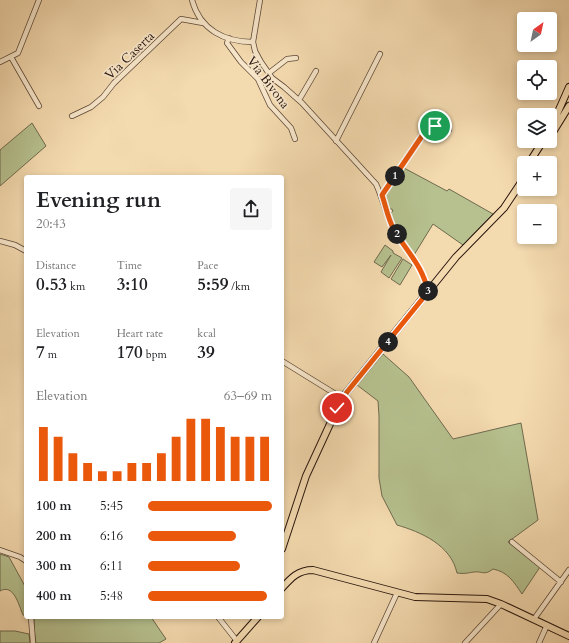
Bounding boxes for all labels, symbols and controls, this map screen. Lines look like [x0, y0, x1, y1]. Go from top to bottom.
north arrow [517, 12, 557, 52]
map controls [517, 12, 557, 244]
street label: Via Caserta [101, 27, 159, 84]
street label: Via Bivona [243, 53, 294, 113]
button: locate [517, 60, 557, 100]
button: layers [517, 108, 557, 148]
pin [418, 109, 452, 143]
icon: arrive [424, 115, 446, 137]
button: + [517, 156, 557, 196]
pin: 1 [385, 166, 405, 186]
text: 1 [392, 168, 398, 183]
text: Evening run [36, 185, 161, 215]
button: share [230, 188, 272, 230]
button: − [517, 204, 557, 244]
text: 20:43 [36, 215, 66, 233]
pin: 2 [387, 224, 407, 244]
text: 2 [394, 226, 400, 241]
text: Distance [36, 258, 76, 273]
text: Time [117, 258, 142, 273]
text: Pace [197, 258, 219, 273]
text: 0.53 [36, 273, 67, 296]
text: 3:10 [117, 273, 148, 296]
text: 5:59 [197, 273, 228, 296]
text: km [67, 279, 85, 294]
text: /km [228, 279, 250, 294]
pin: 3 [418, 281, 438, 301]
text: 3 [425, 283, 431, 298]
text: Elevation [36, 326, 80, 341]
text: Heart rate [117, 326, 163, 341]
text: kcal [197, 326, 216, 341]
pin: 4 [378, 332, 398, 352]
text: 4 [385, 334, 391, 349]
text: 7 [36, 341, 45, 364]
text: 170 [117, 341, 143, 364]
text: 39 [197, 341, 215, 364]
text: m [45, 347, 57, 362]
text: bpm [143, 347, 167, 362]
text: Elevation [36, 387, 88, 405]
text: 63–69 m [224, 387, 272, 405]
pin [320, 391, 354, 425]
icon: check [326, 397, 348, 419]
text: 100 m [36, 497, 71, 515]
text: 5:45 [100, 497, 123, 515]
text: 200 m [36, 527, 71, 545]
text: 6:16 [100, 527, 123, 545]
text: 300 m [36, 557, 71, 575]
text: 6:11 [100, 557, 123, 575]
text: 400 m [36, 587, 71, 605]
text: 5:48 [100, 587, 123, 605]

